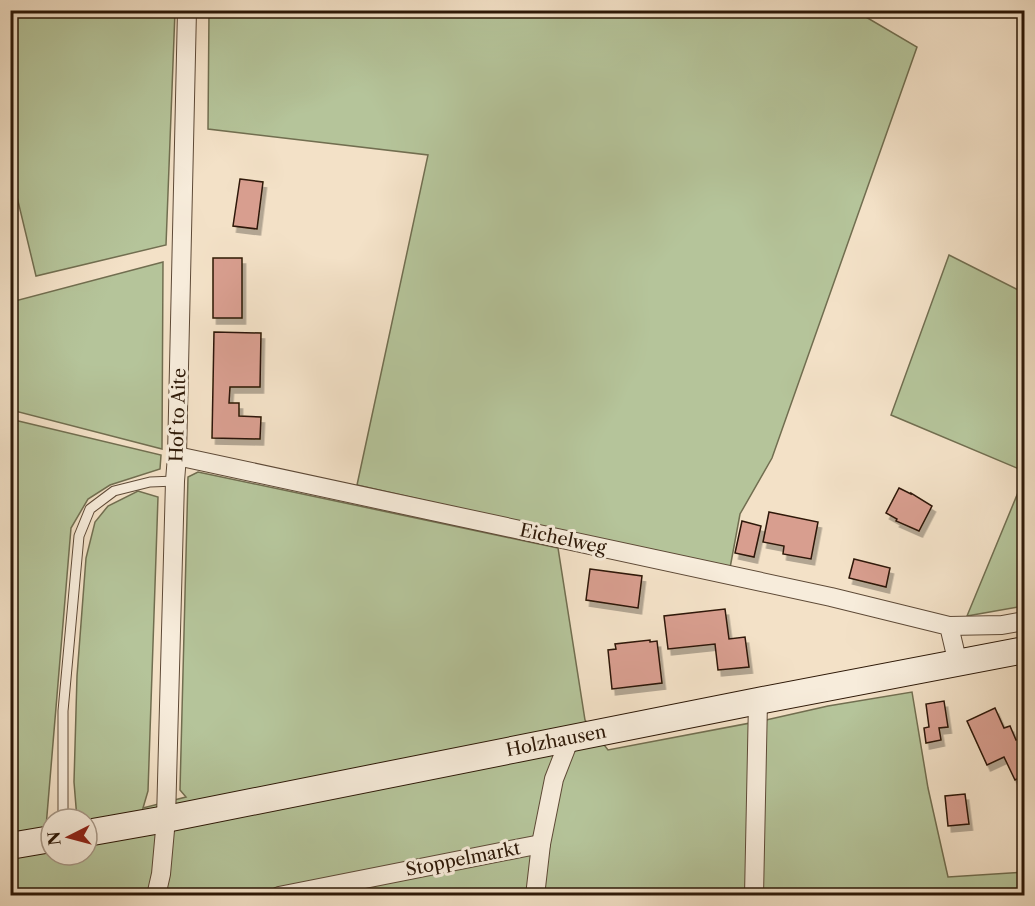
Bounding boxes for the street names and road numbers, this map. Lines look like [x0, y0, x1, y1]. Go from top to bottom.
street label: Hof to Aite [165, 368, 191, 462]
street label: Eichelweg [518, 519, 609, 559]
street label: Holzhausen [504, 720, 608, 762]
street label: Stoppelmarkt [404, 837, 523, 881]

